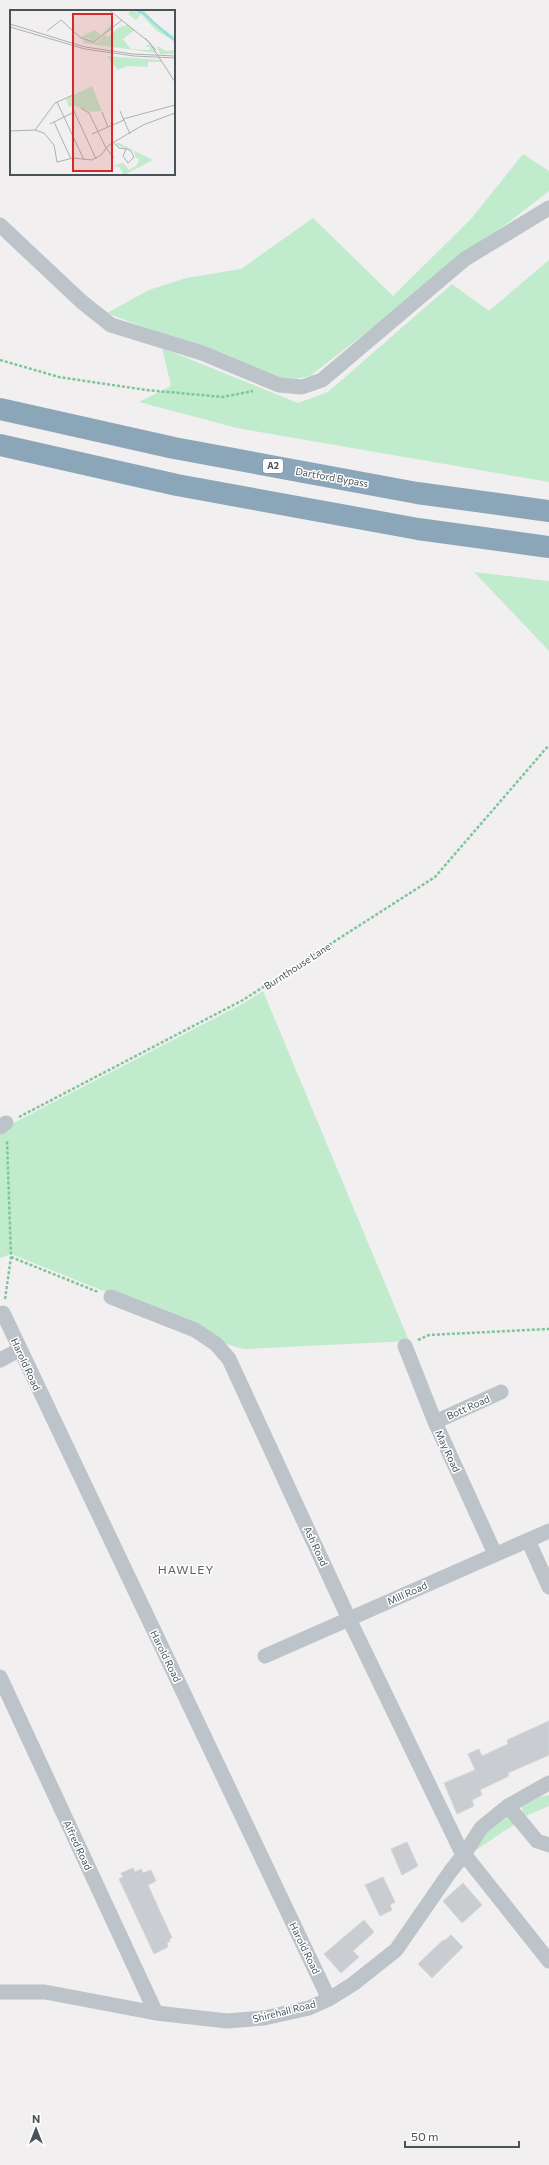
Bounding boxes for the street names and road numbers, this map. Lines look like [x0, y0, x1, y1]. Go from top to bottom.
road number: A2 [263, 459, 283, 473]
street label: Dartford Bypass [295, 465, 370, 489]
street label: Burnthouse Lane [262, 940, 332, 992]
street label: Harold Road [9, 1336, 43, 1392]
street label: Bott Road [445, 1392, 492, 1422]
street label: May Road [433, 1428, 463, 1474]
street label: Ash Road [302, 1524, 331, 1568]
street label: Mill Road [385, 1579, 429, 1607]
street label: Harold Road [148, 1628, 184, 1684]
street label: Alfred Road [61, 1818, 95, 1872]
street label: Harold Road [287, 1920, 323, 1976]
street label: Shirehall Road [251, 1997, 317, 2025]

